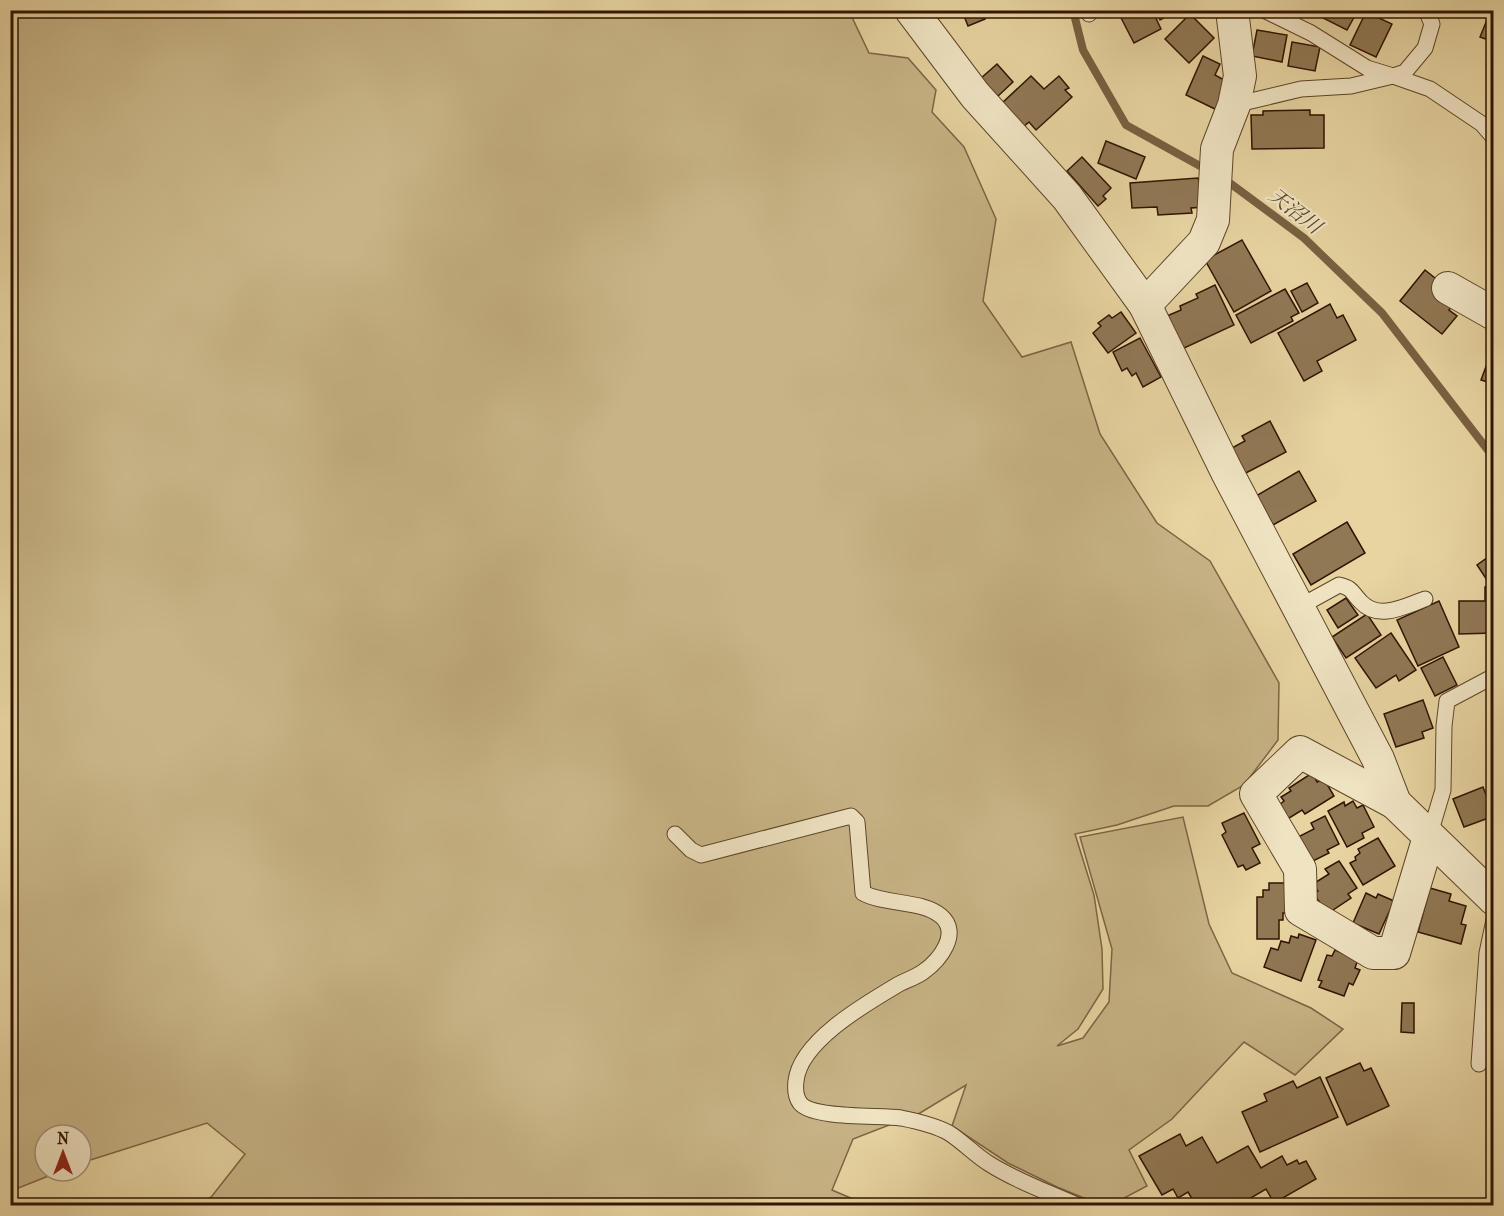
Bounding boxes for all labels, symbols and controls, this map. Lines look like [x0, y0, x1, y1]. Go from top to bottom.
water label: 天沼川 [1264, 183, 1327, 240]
north arrow [33, 1123, 93, 1183]
text: N [57, 1129, 70, 1148]

